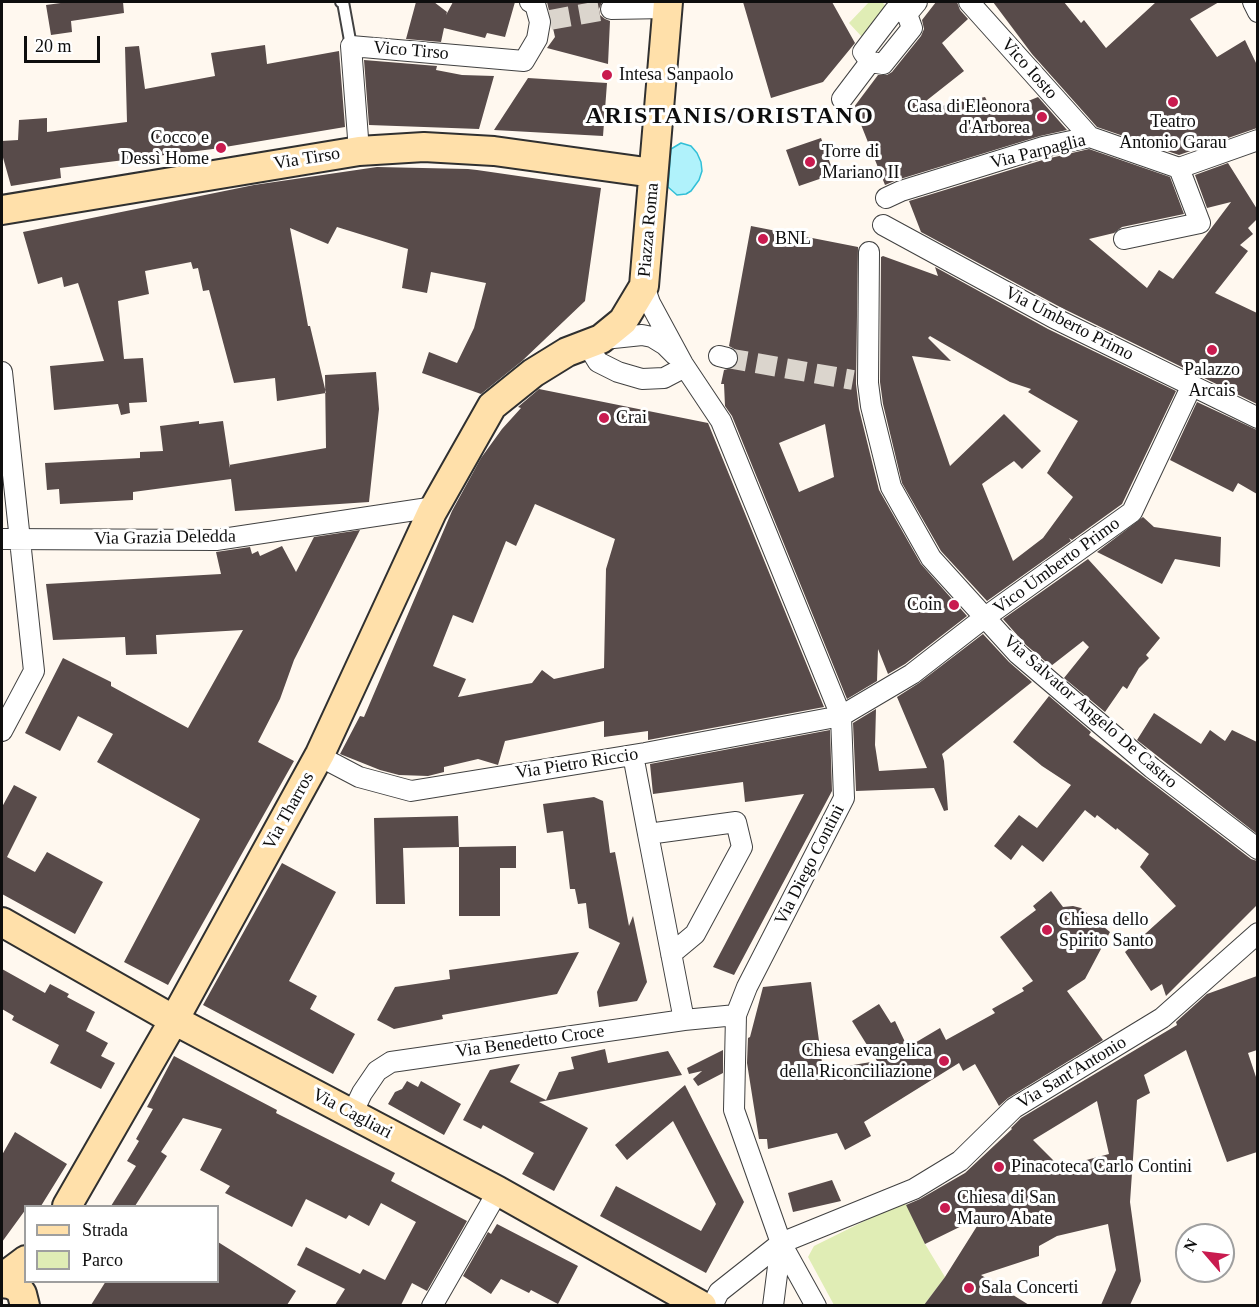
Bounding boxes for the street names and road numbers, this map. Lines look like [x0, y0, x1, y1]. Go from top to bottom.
street label: Vico Iosto [996, 34, 1062, 104]
street label: Vico Tirso [372, 37, 450, 65]
street label: Via Parpaglia [988, 130, 1088, 174]
street label: Via Tirso [272, 143, 342, 175]
street label: Piazza Roma [634, 182, 664, 278]
street label: Via Umberto Primo [1001, 282, 1137, 366]
street label: Vico Umberto Primo [990, 513, 1124, 619]
street label: Via Grazia Deledda [94, 526, 236, 550]
street label: Via Salvator Angelo De Castro [998, 630, 1182, 794]
street label: Via Pietro Riccio [514, 744, 640, 784]
street label: Via Tharros [259, 768, 319, 854]
street label: Via Diego Contini [770, 801, 850, 929]
street label: Via Benedetto Croce [454, 1021, 606, 1063]
street label: Via Sant'Antonio [1013, 1032, 1131, 1114]
street label: Via Cagliari [308, 1084, 396, 1144]

